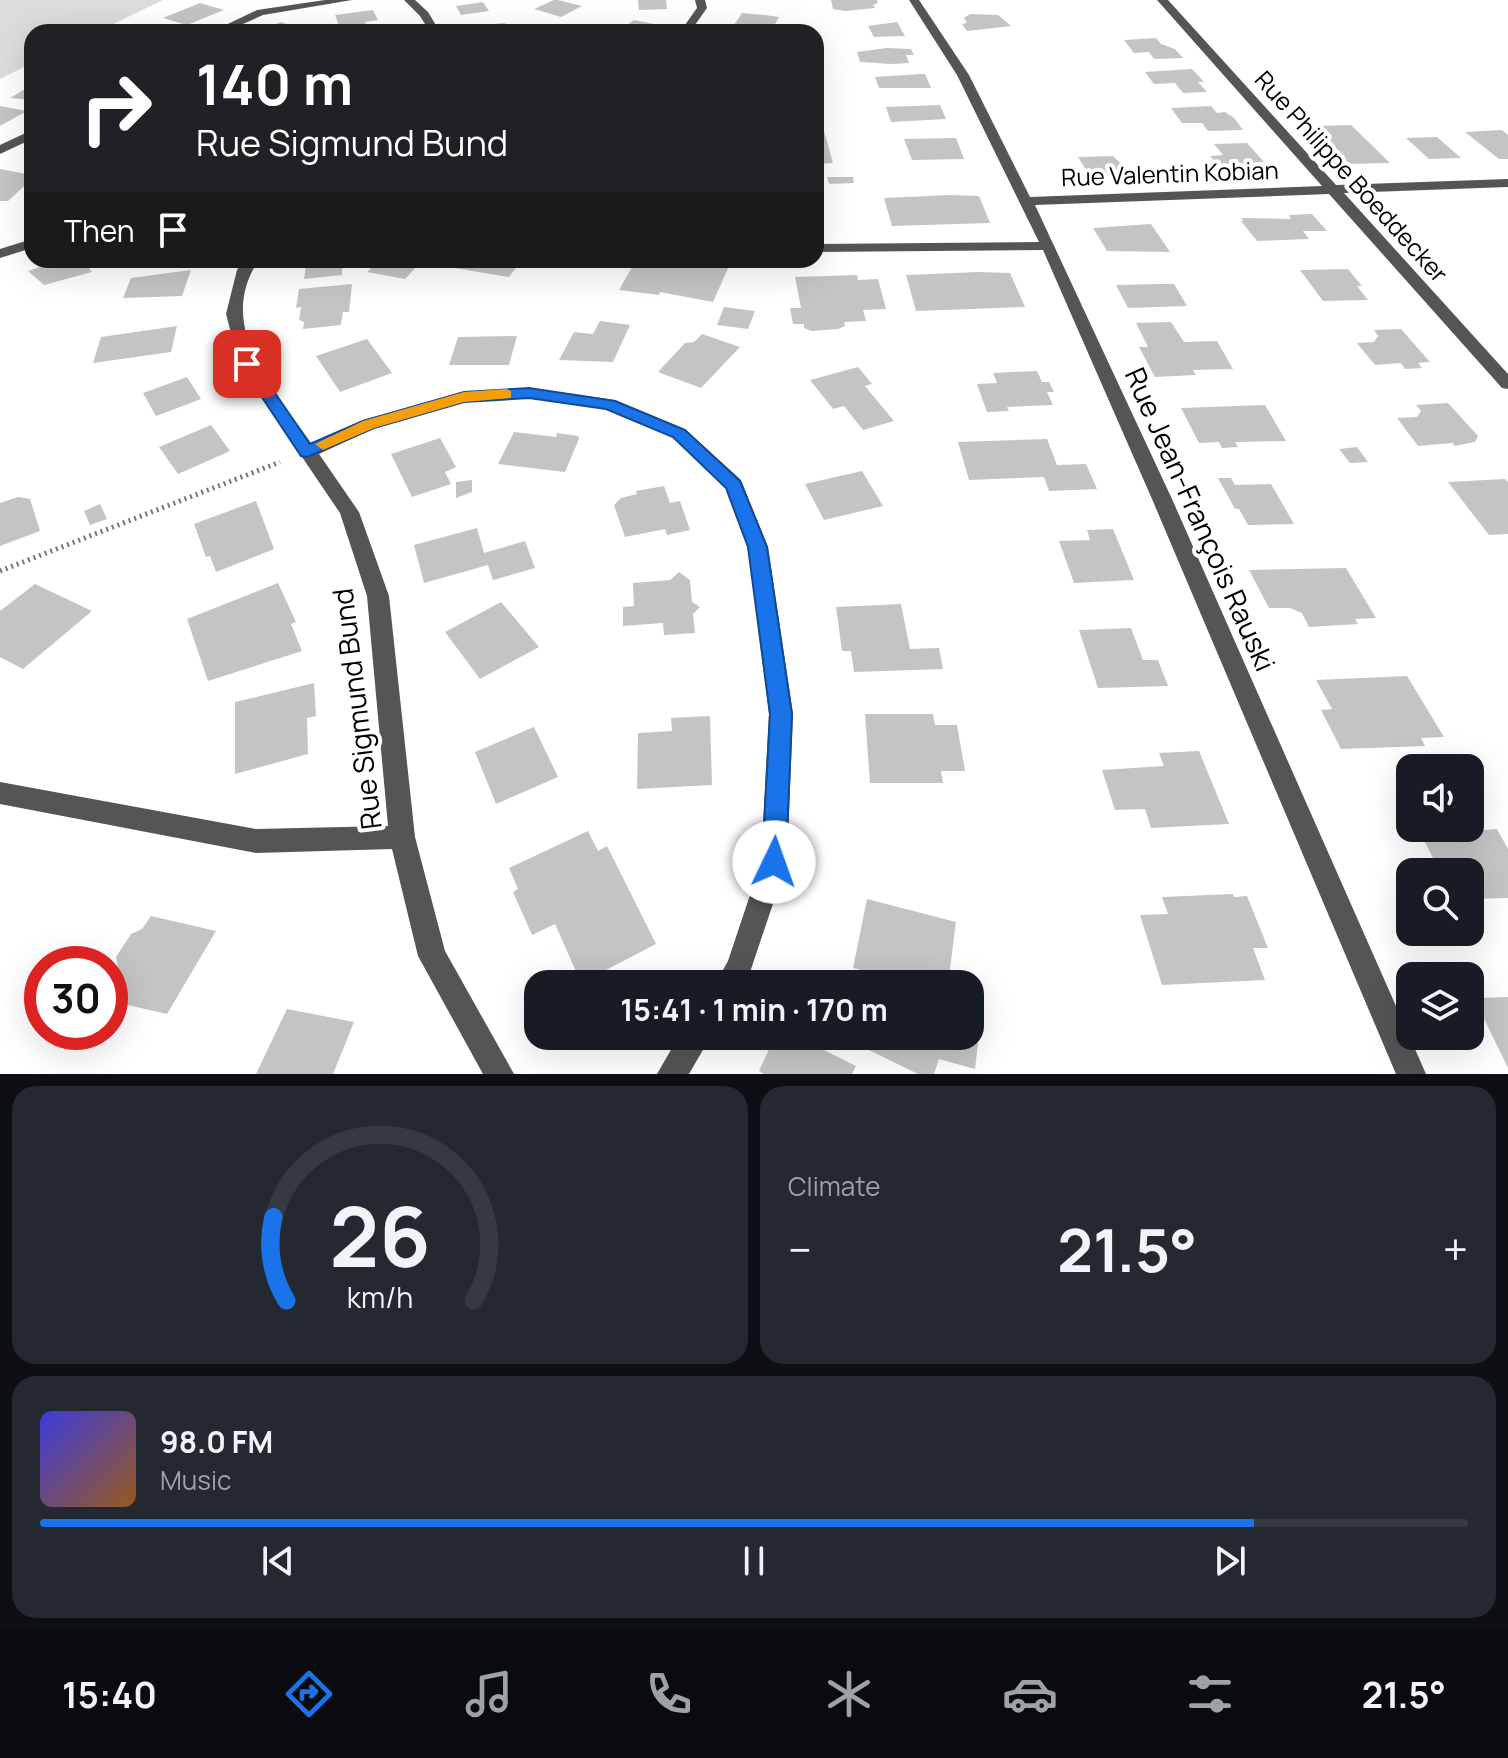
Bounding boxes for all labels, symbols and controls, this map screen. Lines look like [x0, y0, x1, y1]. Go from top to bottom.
text: 140 m [196, 45, 353, 122]
icon: right [64, 56, 168, 160]
street label: Rue Philippe Boeddecker [1248, 63, 1456, 289]
text: Rue Sigmund Bund [196, 118, 508, 167]
street label: Rue Valentin Kobian [1061, 153, 1279, 193]
icon: arrive [151, 208, 195, 252]
text: Then [64, 210, 135, 251]
pin [213, 330, 281, 398]
icon: arrive [225, 342, 269, 386]
street label: Rue Jean-François Rauski [1117, 361, 1285, 677]
street label: Rue Sigmund Bund [322, 586, 390, 832]
map controls [1396, 754, 1484, 1050]
button: sound [1396, 754, 1484, 842]
position arrow [732, 820, 816, 904]
button: search [1396, 858, 1484, 946]
speed limit sign: 30 [24, 946, 128, 1050]
button: layers [1396, 962, 1484, 1050]
text: 15:41 · 1 min · 170 m [620, 989, 888, 1030]
text: Climate [788, 1168, 880, 1204]
text: 26 [329, 1178, 431, 1292]
text: 21.5° [1057, 1208, 1197, 1290]
text: − [788, 1219, 812, 1279]
text: + [1443, 1219, 1468, 1279]
text: km/h [347, 1278, 413, 1317]
text: 98.0 FM [160, 1421, 273, 1462]
text: Music [160, 1462, 231, 1498]
icon: previous [256, 1539, 300, 1583]
icon: pause [732, 1539, 776, 1583]
icon: next [1208, 1539, 1252, 1583]
icon: directions [281, 1666, 337, 1722]
icon: music [461, 1666, 517, 1722]
icon: phone [641, 1666, 697, 1722]
icon: climate [821, 1666, 877, 1722]
icon: car [1002, 1666, 1058, 1722]
icon: filters [1182, 1666, 1238, 1722]
text: 15:40 [62, 1670, 157, 1719]
text: 21.5° [1362, 1670, 1446, 1719]

